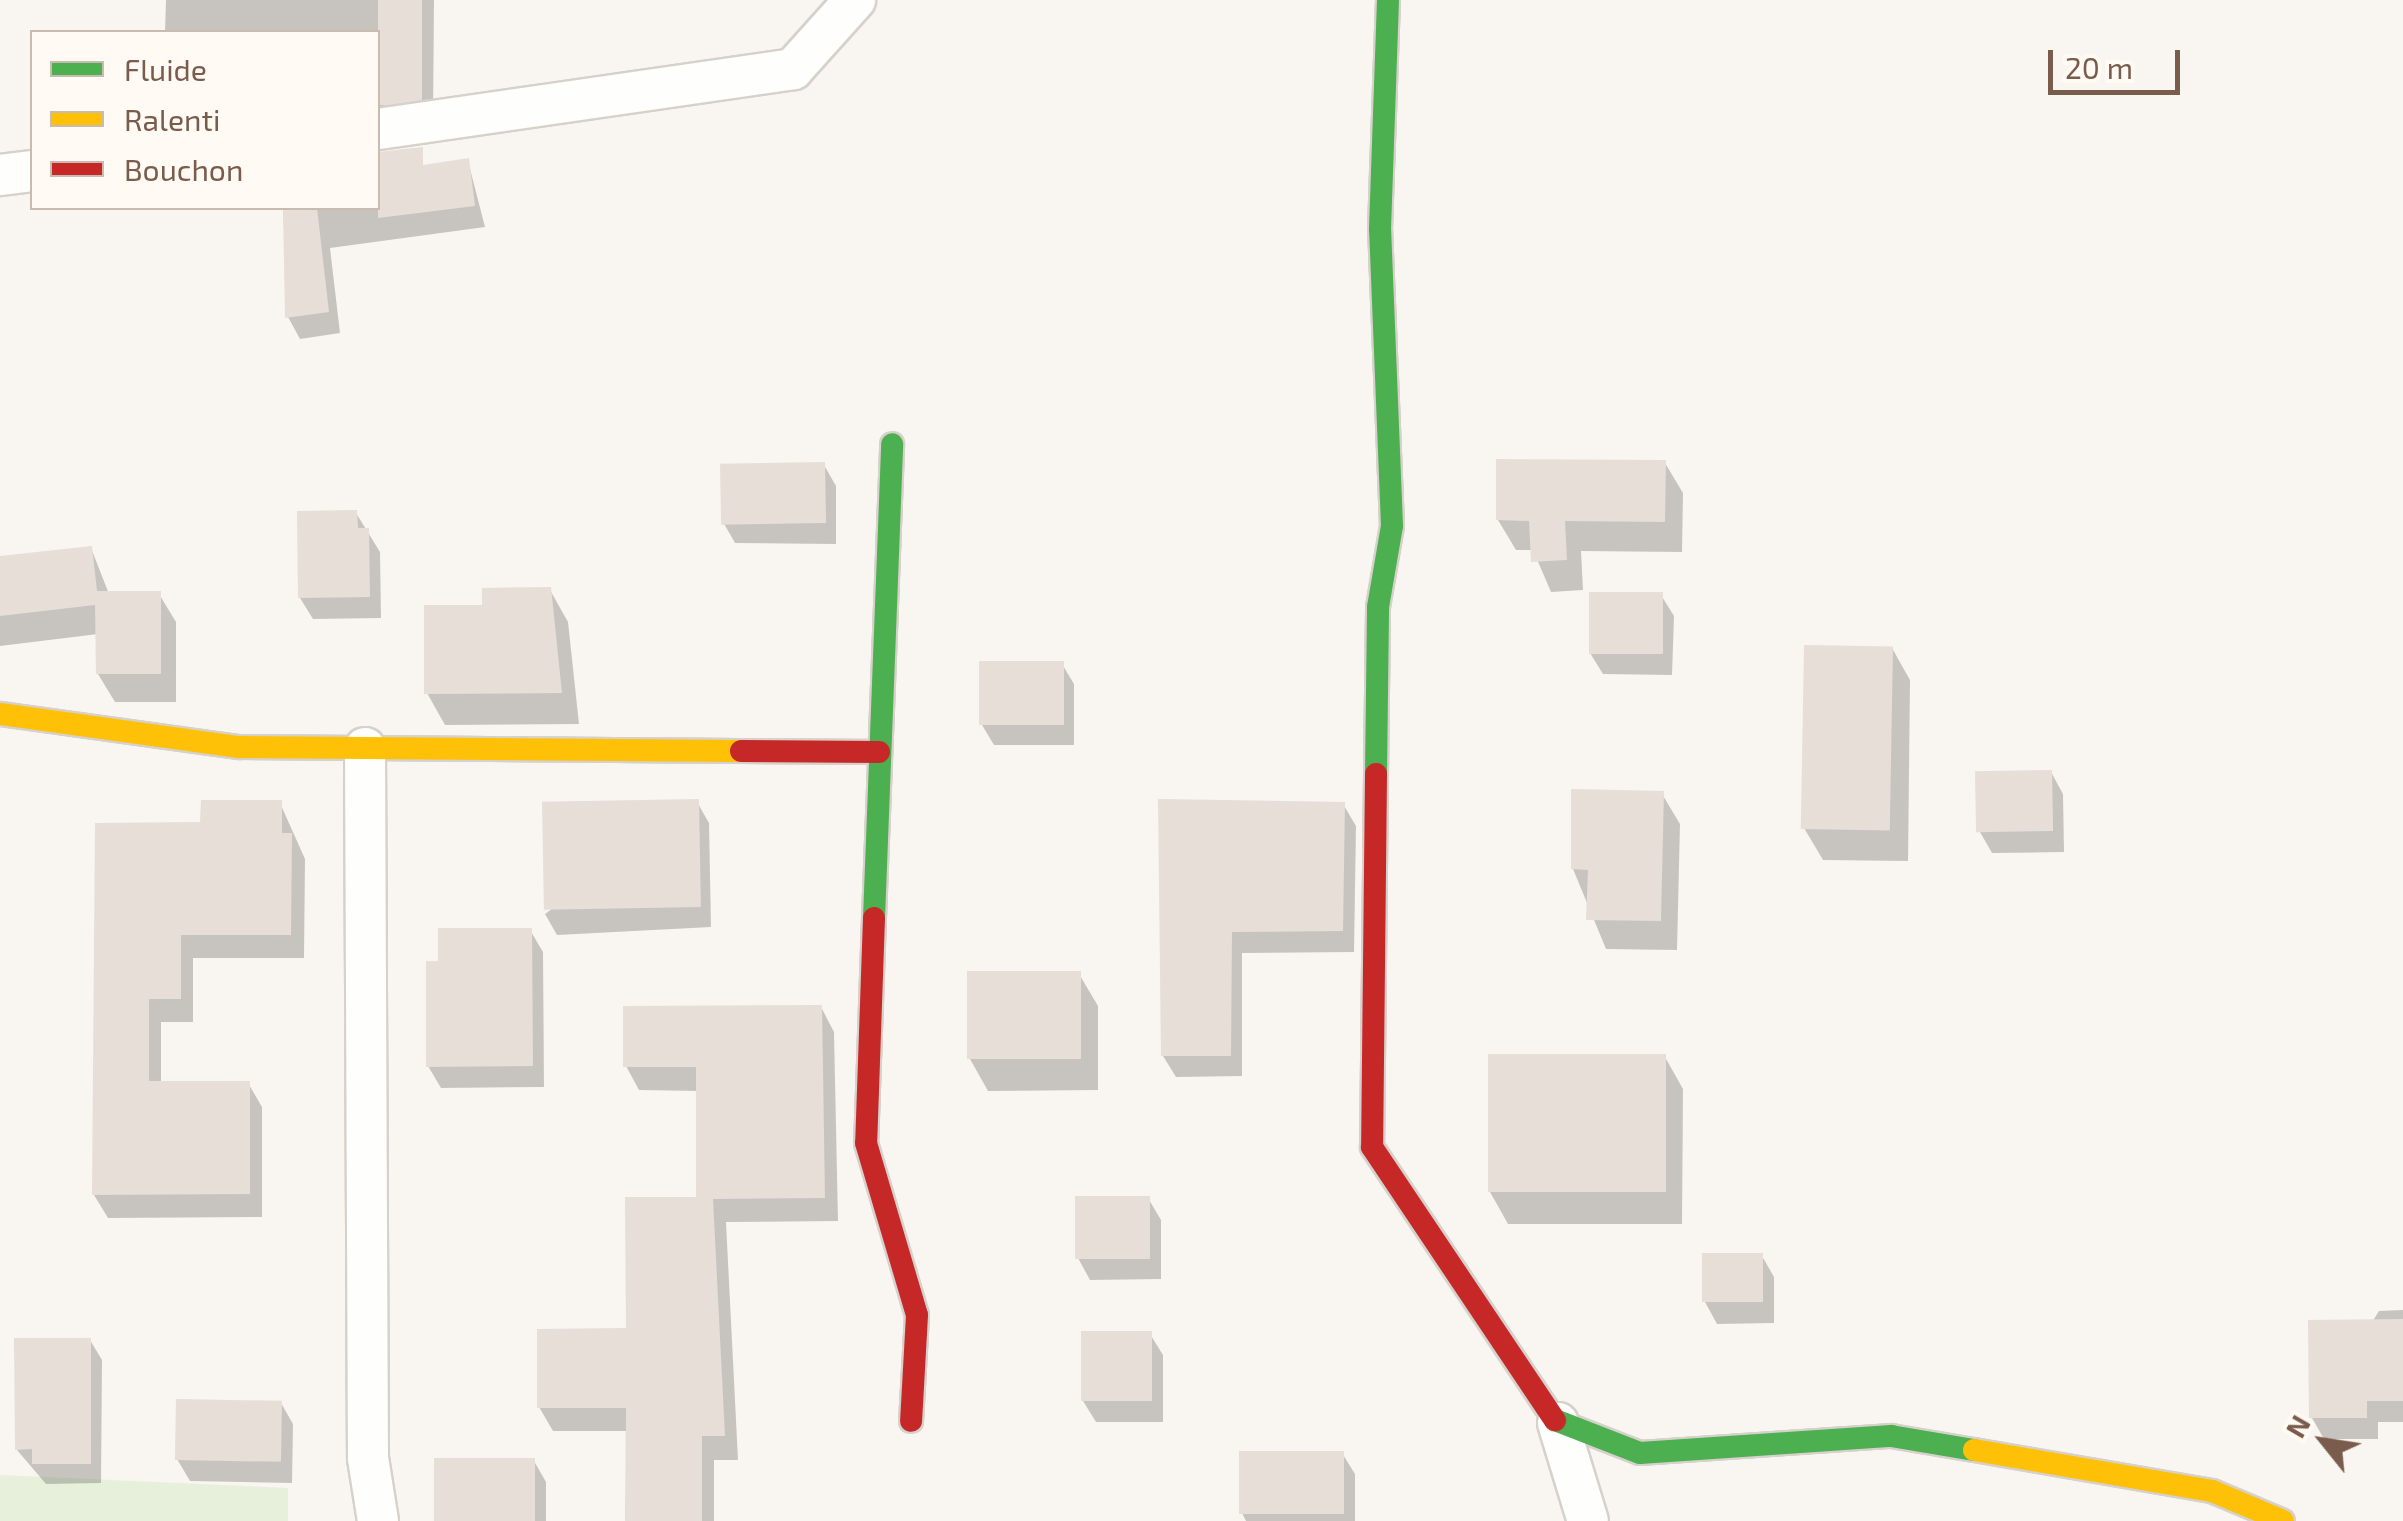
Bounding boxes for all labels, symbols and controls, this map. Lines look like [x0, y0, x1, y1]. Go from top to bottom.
legend [30, 30, 380, 210]
scale bar [2053, 30, 2186, 92]
text: 20 m [2065, 49, 2133, 85]
text: Fluide [124, 51, 207, 87]
text: Ralenti [124, 101, 220, 137]
text: Bouchon [124, 151, 243, 187]
north arrow [2273, 1391, 2373, 1491]
text: N [2277, 1409, 2317, 1443]

